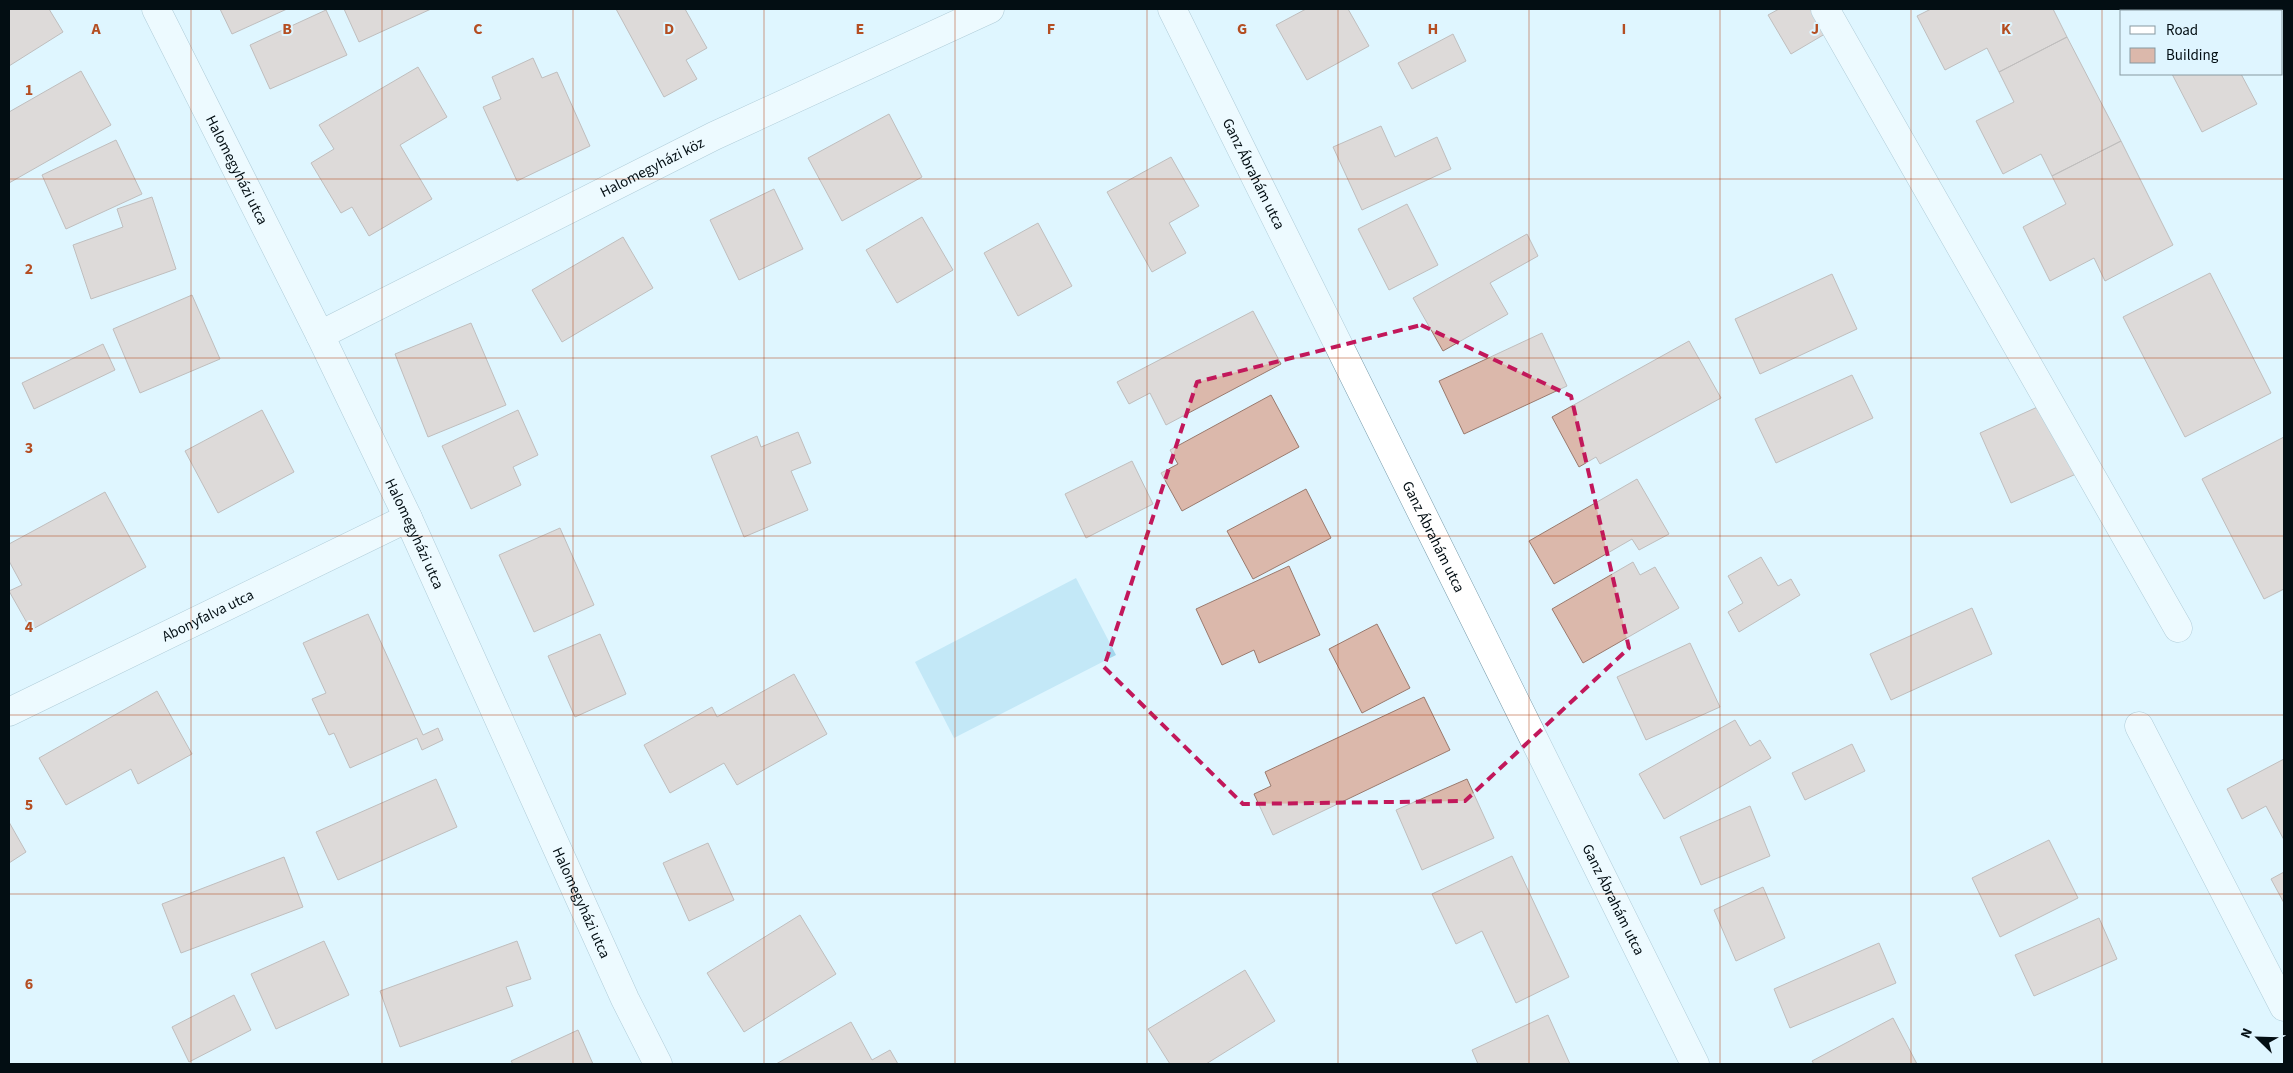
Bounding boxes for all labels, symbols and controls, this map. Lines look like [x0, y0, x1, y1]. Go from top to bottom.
legend [2120, 10, 2283, 75]
text: A [90, 18, 101, 40]
text: B [282, 18, 292, 40]
text: C [473, 18, 483, 40]
text: D [664, 18, 674, 40]
text: E [856, 18, 864, 40]
text: F [1047, 18, 1055, 40]
text: G [1237, 18, 1247, 40]
text: H [1428, 18, 1438, 40]
text: I [1622, 18, 1626, 40]
text: J [1811, 18, 1819, 40]
text: K [2001, 18, 2011, 40]
text: Road [2166, 20, 2198, 41]
text: Building [2166, 45, 2219, 66]
text: 1 [25, 79, 33, 101]
street label: Halomegyházi utca [201, 111, 273, 228]
street label: Ganz Ábrahám utca [1217, 115, 1290, 233]
street label: Halomegyházi köz [596, 132, 708, 202]
text: 2 [25, 258, 33, 280]
text: 3 [25, 437, 33, 459]
street label: Halomegyházi utca [380, 475, 449, 593]
street label: Ganz Ábrahám utca [1397, 477, 1470, 596]
street label: Abonyfalva utca [158, 584, 257, 647]
text: 4 [25, 616, 34, 638]
text: 5 [25, 794, 33, 816]
street label: Ganz Ábrahám utca [1577, 840, 1650, 959]
street label: Halomegyházi utca [547, 844, 616, 962]
text: 6 [25, 973, 33, 995]
north arrow [2233, 1013, 2283, 1063]
text: N [2236, 1025, 2258, 1042]

